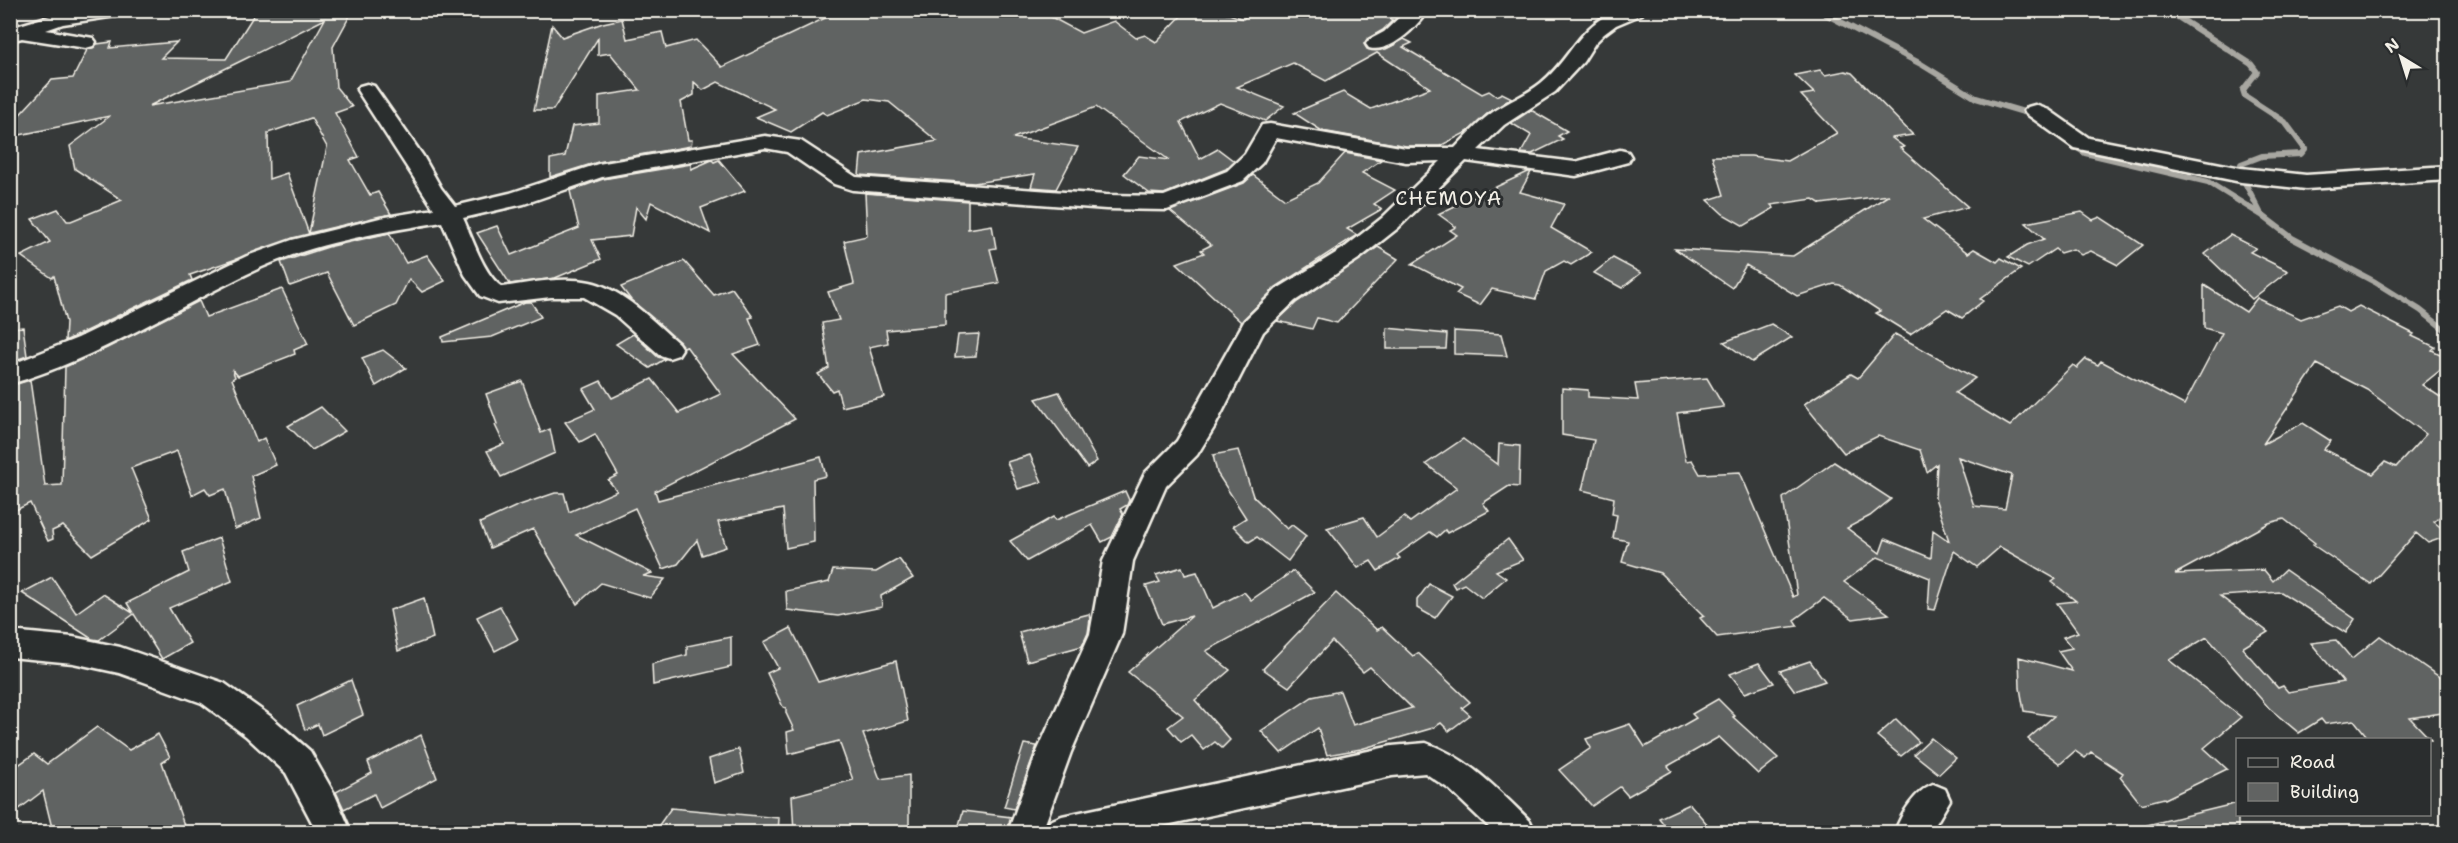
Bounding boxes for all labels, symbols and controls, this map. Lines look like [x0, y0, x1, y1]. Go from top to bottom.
north arrow [2371, 27, 2431, 87]
text: N [2381, 33, 2404, 58]
district label: CHEMOYA [1395, 185, 1503, 211]
legend [2236, 738, 2431, 816]
text: Road [2290, 750, 2335, 774]
text: Building [2290, 780, 2359, 804]

